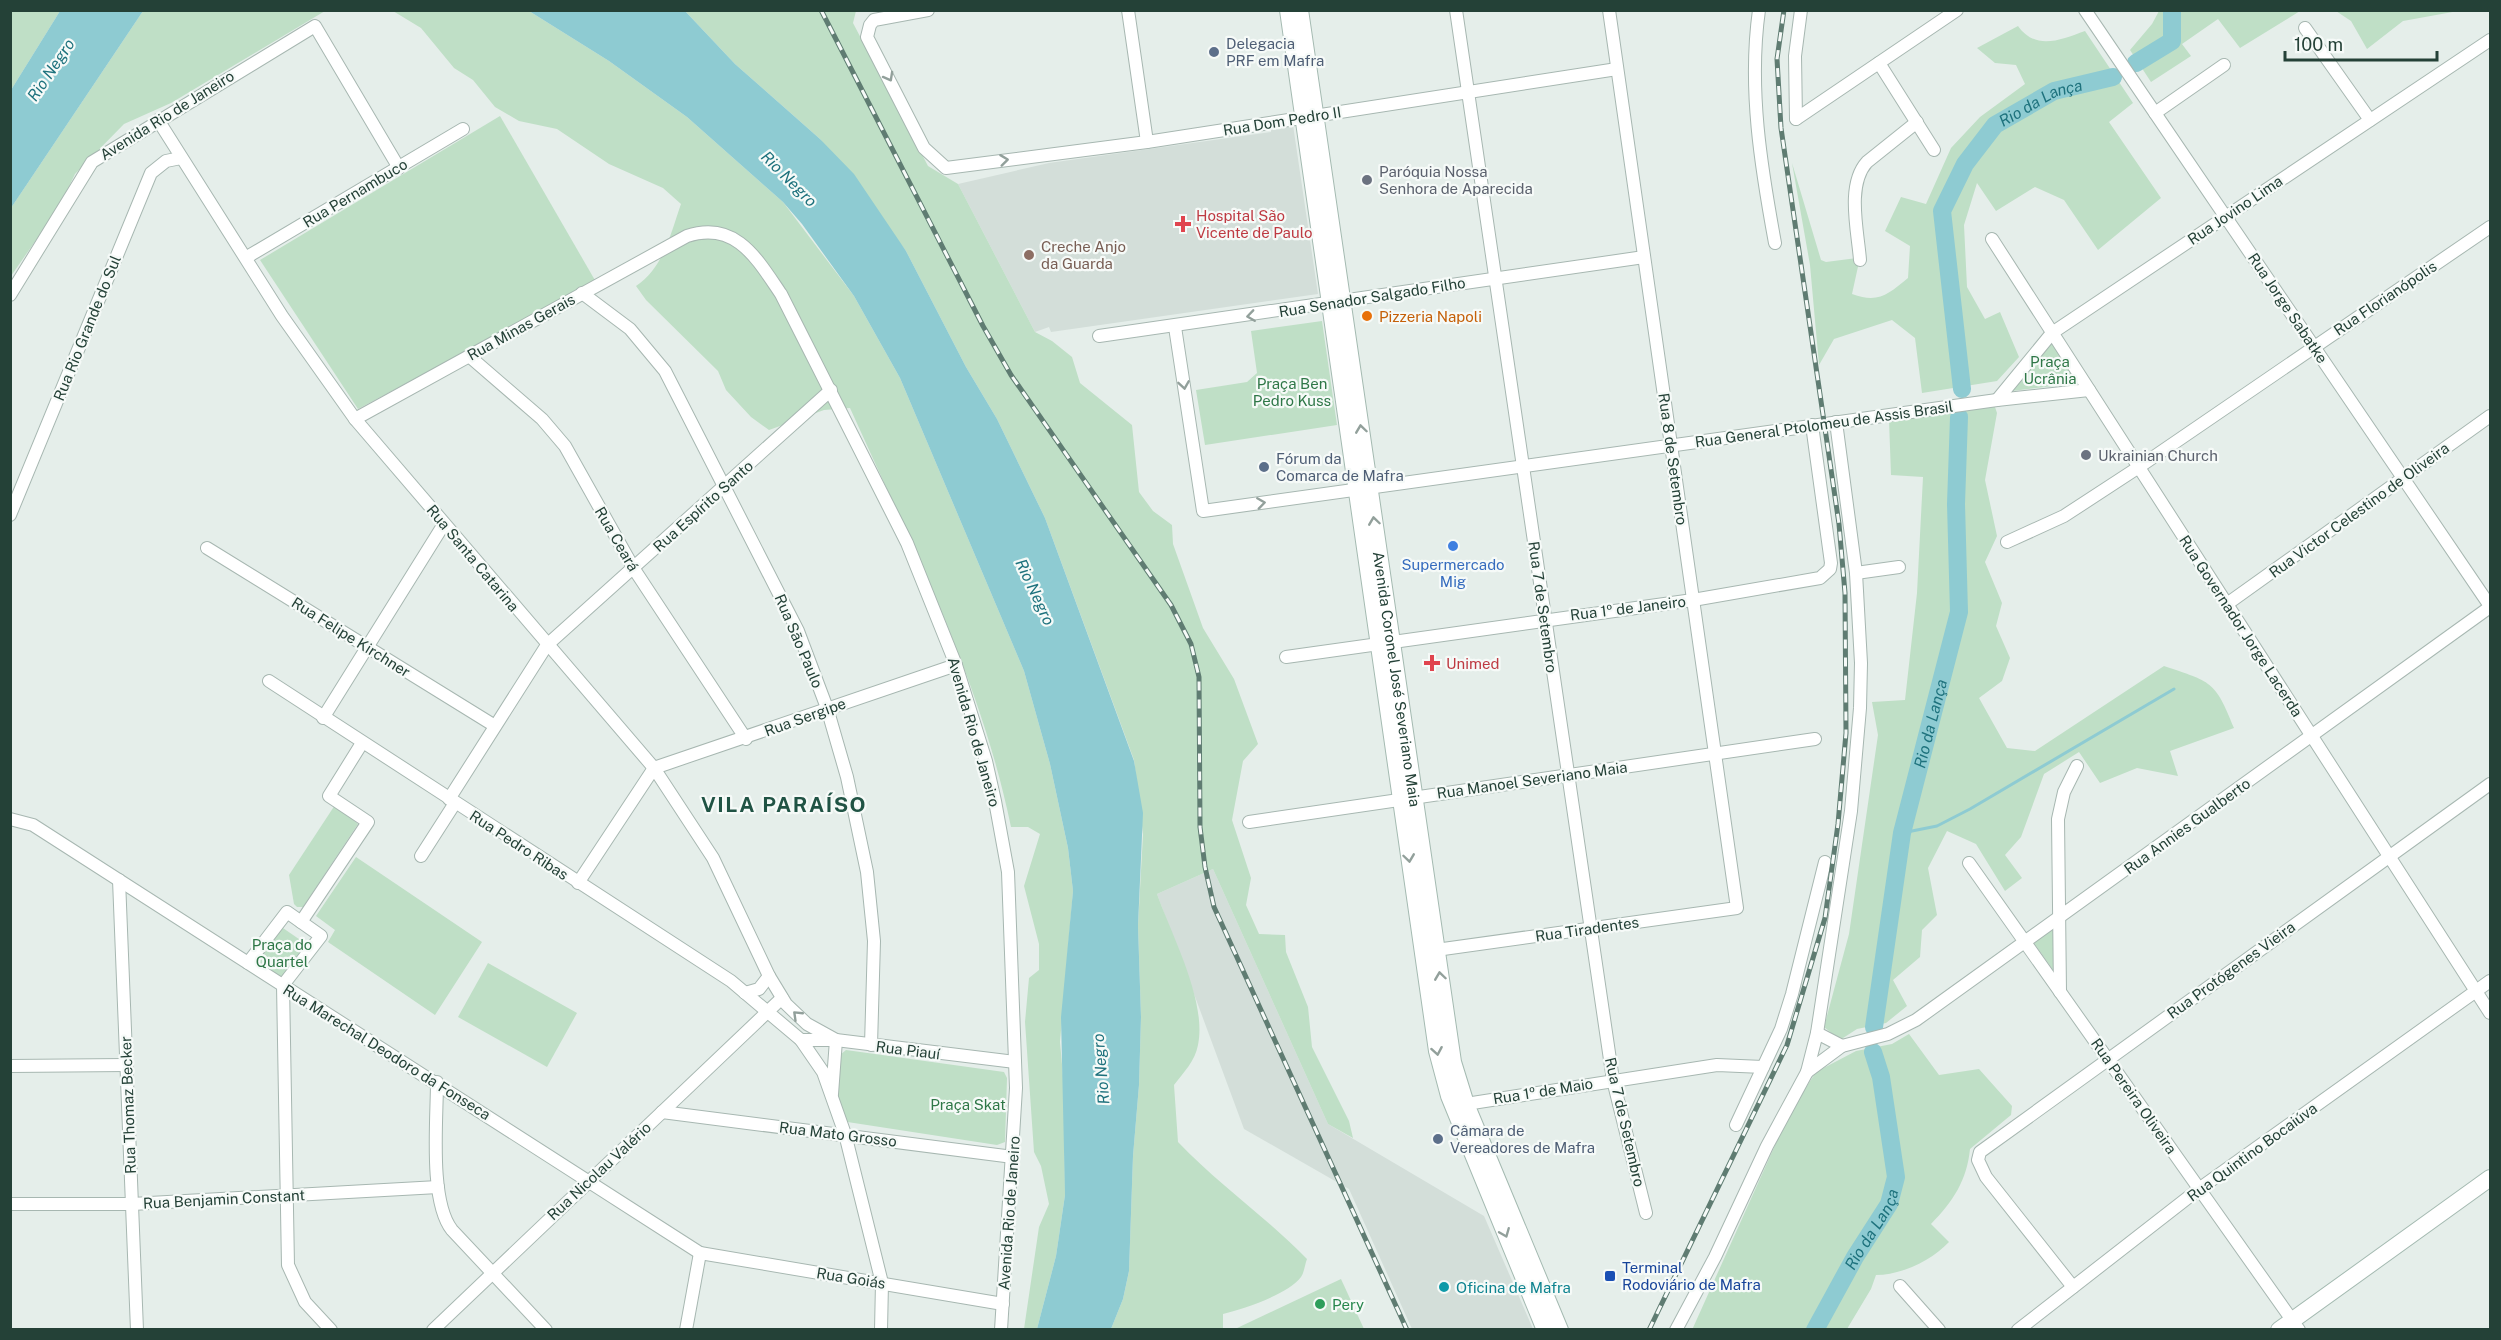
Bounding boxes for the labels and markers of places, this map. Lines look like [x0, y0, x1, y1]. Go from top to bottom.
place label: Delegacia PRF em Mafra [1226, 35, 1324, 69]
marker: Delegacia PRF em Mafra [1207, 45, 1221, 59]
place label: Paróquia Nossa Senhora de Aparecida [1379, 163, 1533, 197]
marker: Paróquia Nossa Senhora de Aparecida [1360, 173, 1374, 187]
place label: Hospital São Vicente de Paulo [1196, 207, 1312, 241]
marker: Hospital São Vicente de Paulo [1174, 215, 1192, 233]
place label: Creche Anjo da Guarda [1041, 238, 1126, 272]
marker: Creche Anjo da Guarda [1022, 248, 1036, 262]
place label: Pizzeria Napoli [1379, 308, 1482, 325]
marker: Pizzeria Napoli [1360, 309, 1374, 323]
place label: Ukrainian Church [2098, 447, 2218, 464]
marker: Ukrainian Church [2079, 448, 2093, 462]
place label: Fórum da Comarca de Mafra [1276, 450, 1404, 484]
marker: Fórum da Comarca de Mafra [1257, 460, 1271, 474]
marker: Supermercado Mig [1446, 539, 1460, 553]
place label: Supermercado Mig [1401, 556, 1505, 590]
marker: Unimed [1423, 654, 1441, 672]
place label: Unimed [1446, 655, 1499, 672]
place label: Câmara de Vereadores de Mafra [1450, 1122, 1595, 1156]
marker: Câmara de Vereadores de Mafra [1431, 1132, 1445, 1146]
place label: Terminal Rodoviário de Mafra [1622, 1259, 1761, 1293]
marker: Terminal Rodoviário de Mafra [1603, 1269, 1617, 1283]
place label: Oficina de Mafra [1456, 1279, 1571, 1296]
marker: Oficina de Mafra [1437, 1280, 1451, 1294]
place label: Pery [1332, 1296, 1364, 1313]
marker: Pery [1313, 1297, 1327, 1311]

